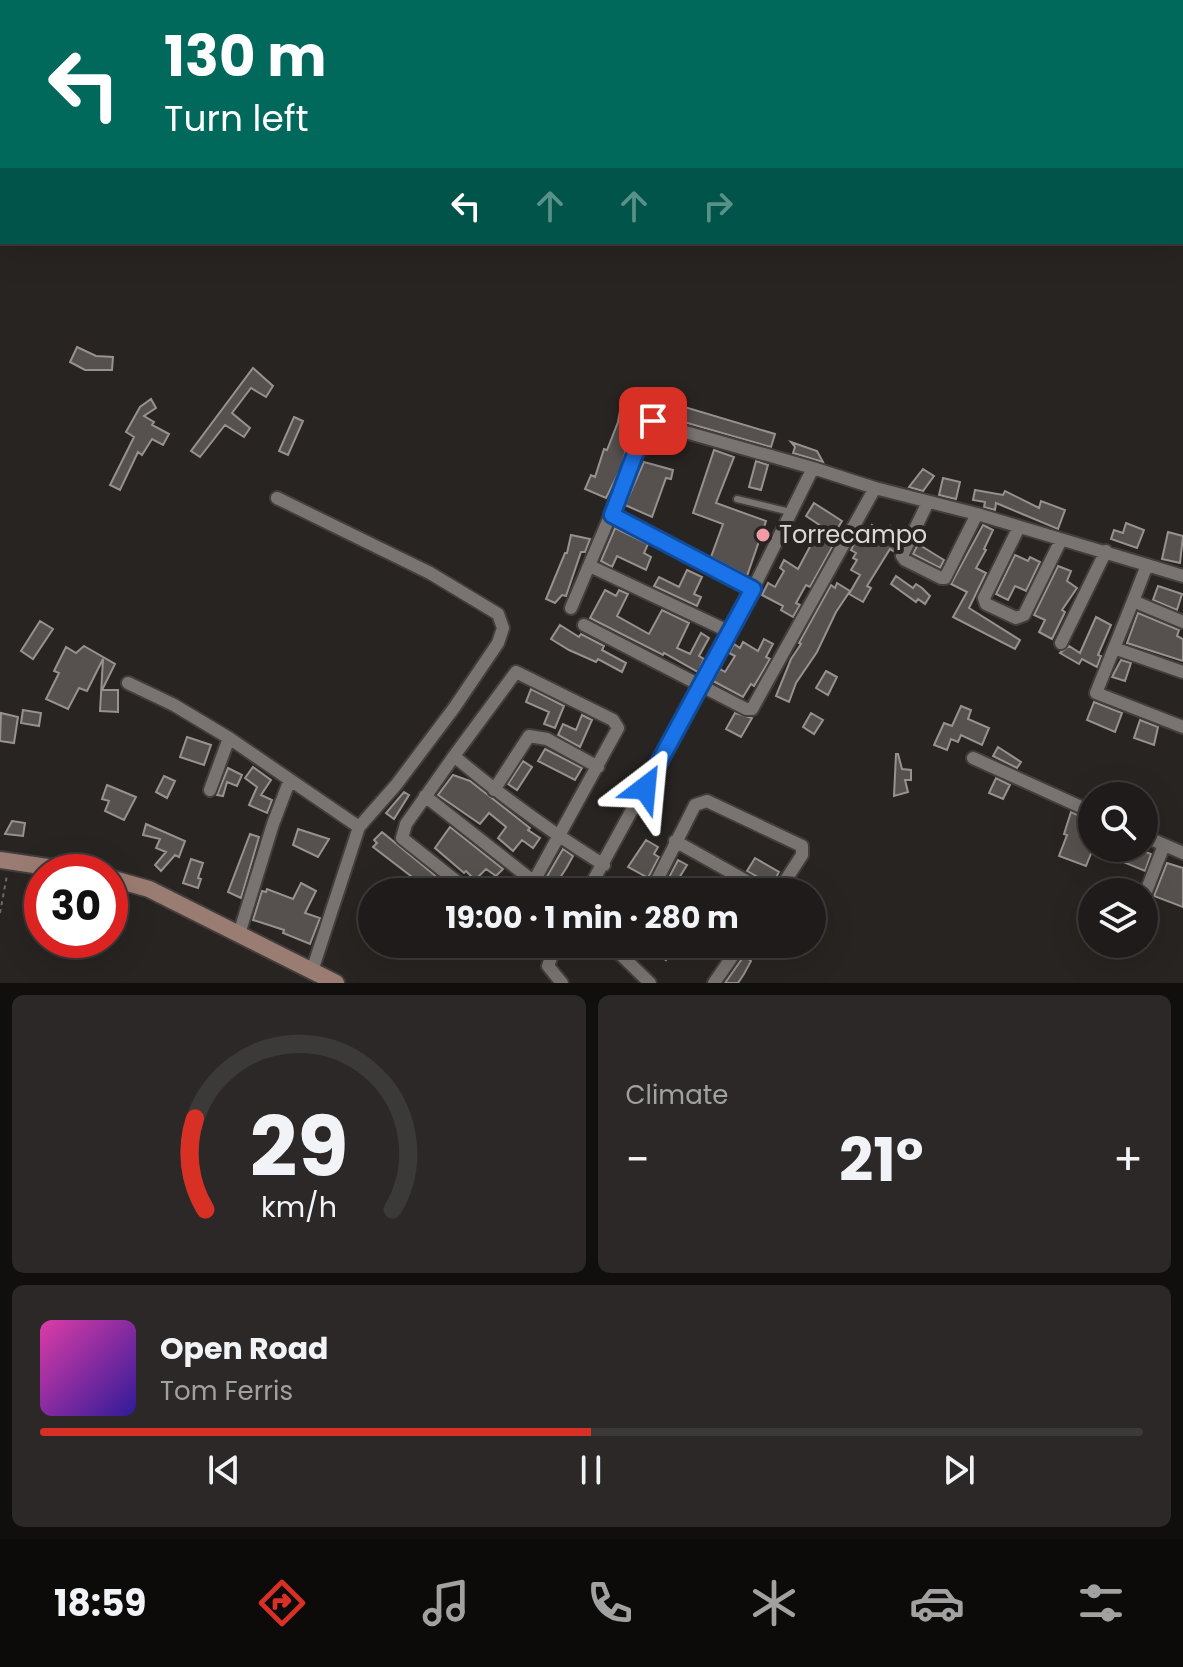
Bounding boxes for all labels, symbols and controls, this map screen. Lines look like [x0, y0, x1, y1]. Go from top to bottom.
text: 130 m [164, 17, 327, 96]
icon: left [32, 32, 136, 136]
text: Turn left [164, 93, 309, 144]
icon: left [444, 184, 488, 228]
icon: ahead [528, 184, 572, 228]
icon: ahead [612, 184, 656, 228]
icon: right [696, 184, 740, 228]
pin [619, 387, 687, 455]
icon: arrive [631, 399, 675, 443]
place label: Torrecampo [779, 518, 927, 551]
marker: Torrecampo [754, 526, 772, 544]
position arrow [603, 746, 687, 830]
map controls [1078, 782, 1158, 958]
button: search [1078, 782, 1158, 862]
speed limit sign: 30 [24, 854, 128, 958]
button: layers [1078, 878, 1158, 958]
text: 19:00 · 1 min · 280 m [445, 896, 739, 939]
text: Climate [626, 1077, 728, 1113]
text: 29 [249, 1089, 348, 1205]
text: 21° [839, 1118, 924, 1202]
text: − [626, 1129, 650, 1190]
text: + [1113, 1129, 1143, 1190]
text: km/h [261, 1187, 337, 1227]
text: Open Road [160, 1327, 328, 1370]
text: Tom Ferris [160, 1373, 293, 1409]
icon: previous [202, 1448, 246, 1492]
icon: pause [569, 1448, 613, 1492]
icon: next [937, 1448, 981, 1492]
icon: directions [254, 1575, 310, 1631]
icon: music [418, 1575, 474, 1631]
icon: phone [582, 1575, 638, 1631]
icon: climate [746, 1575, 802, 1631]
icon: car [909, 1575, 965, 1631]
icon: filters [1073, 1575, 1129, 1631]
text: 18:59 [54, 1578, 147, 1629]

